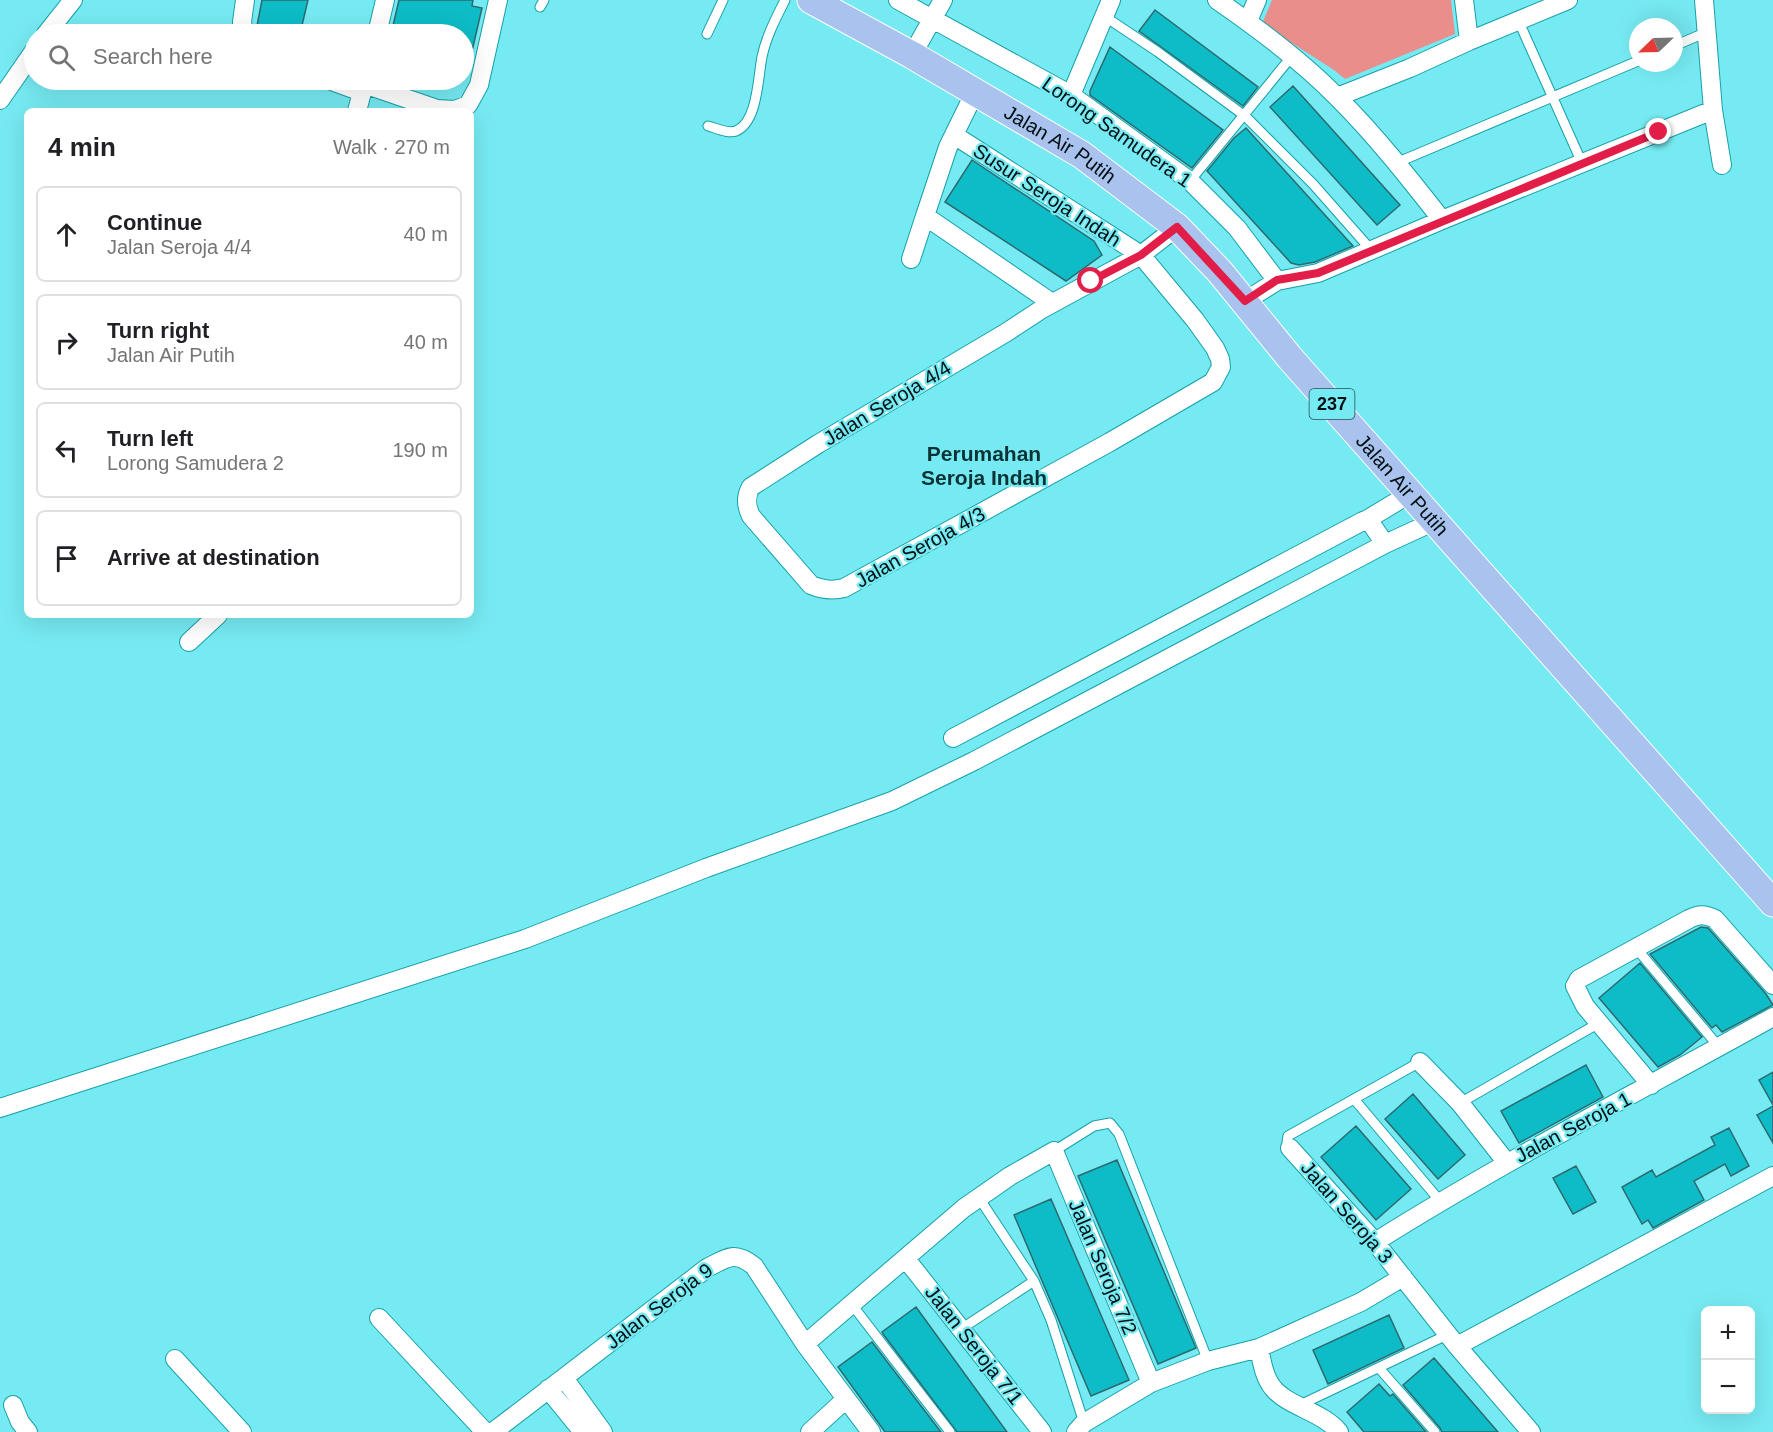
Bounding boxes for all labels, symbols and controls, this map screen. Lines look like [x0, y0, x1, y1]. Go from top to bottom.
north arrow [1629, 18, 1683, 72]
search box [24, 24, 474, 90]
icon: search [45, 41, 78, 74]
text: Search here [93, 44, 213, 69]
street label: Lorong Samudera 1 [1038, 72, 1196, 192]
street label: Jalan Air Putih [1000, 101, 1120, 188]
route end [1645, 118, 1671, 144]
text: 4 min [48, 132, 116, 162]
text: Walk · 270 m [333, 136, 450, 158]
street label: Susur Seroja Indah [969, 139, 1125, 251]
text: Continue [107, 210, 202, 235]
icon: ahead [50, 218, 83, 251]
text: 40 m [404, 223, 448, 245]
text: Jalan Seroja 4/4 [107, 236, 252, 258]
route start [1077, 267, 1103, 293]
text: Turn right [107, 318, 209, 343]
icon: right [50, 326, 83, 359]
text: 40 m [404, 331, 448, 353]
text: Jalan Air Putih [107, 344, 235, 366]
street label: Jalan Seroja 4/4 [819, 356, 955, 450]
road number: 237 [1310, 389, 1354, 419]
text: Turn left [107, 426, 193, 451]
street label: Jalan Air Putih [1352, 430, 1453, 540]
icon: left [50, 434, 83, 467]
text: 190 m [392, 439, 448, 461]
district label: Perumahan Seroja Indah [921, 442, 1047, 489]
text: Lorong Samudera 2 [107, 452, 284, 474]
street label: Jalan Seroja 4/3 [851, 502, 989, 592]
icon: arrive [50, 542, 83, 575]
text: Arrive at destination [107, 545, 320, 570]
street label: Jalan Seroja 1 [1511, 1087, 1635, 1167]
street label: Jalan Seroja 3 [1297, 1157, 1397, 1267]
street label: Jalan Seroja 7/2 [1065, 1196, 1141, 1338]
street label: Jalan Seroja 9 [601, 1259, 717, 1353]
street label: Jalan Seroja 7/1 [921, 1281, 1027, 1409]
map controls [1701, 1306, 1755, 1414]
button: + [1701, 1306, 1755, 1360]
button: − [1701, 1360, 1755, 1414]

